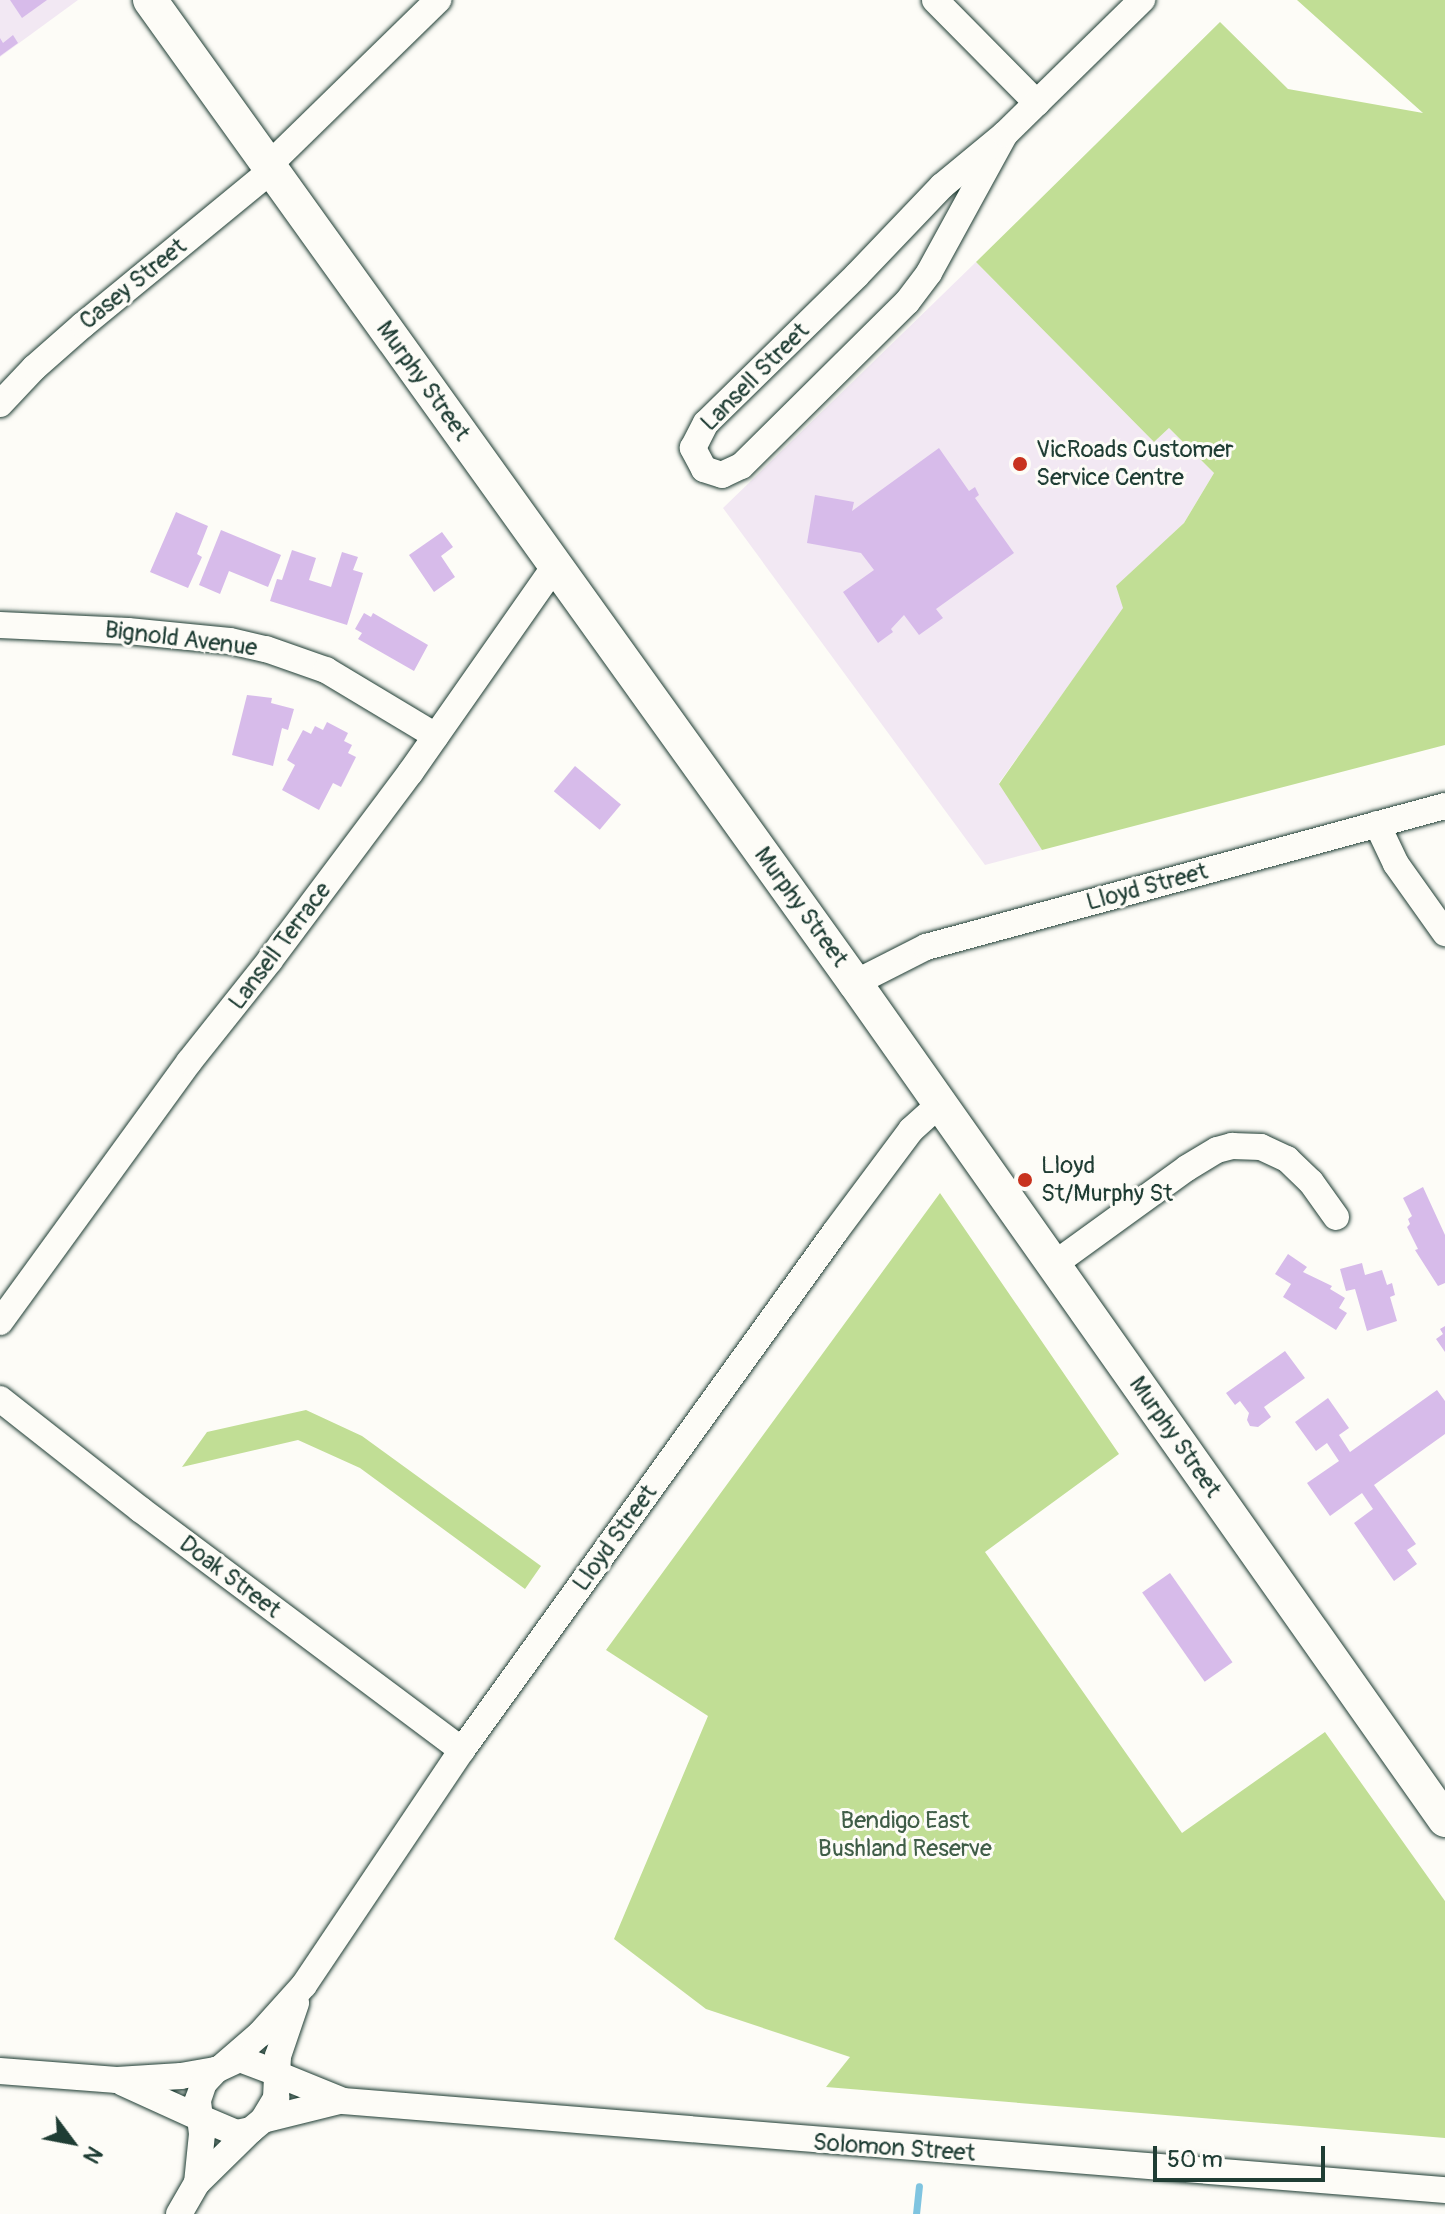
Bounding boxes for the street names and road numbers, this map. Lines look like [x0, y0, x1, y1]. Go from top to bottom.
street label: Casey Street [74, 232, 192, 336]
street label: Murphy Street [370, 315, 476, 447]
street label: Lansell Street [695, 317, 815, 437]
street label: Bignold Avenue [103, 615, 259, 663]
street label: Murphy Street [748, 841, 854, 973]
street label: Lloyd Street [1083, 857, 1211, 917]
street label: Lansell Terrace [223, 877, 337, 1015]
street label: Murphy Street [1123, 1371, 1227, 1503]
street label: Lloyd Street [567, 1479, 663, 1597]
street label: Doak Street [174, 1530, 286, 1624]
street label: Solomon Street [812, 2128, 976, 2168]

